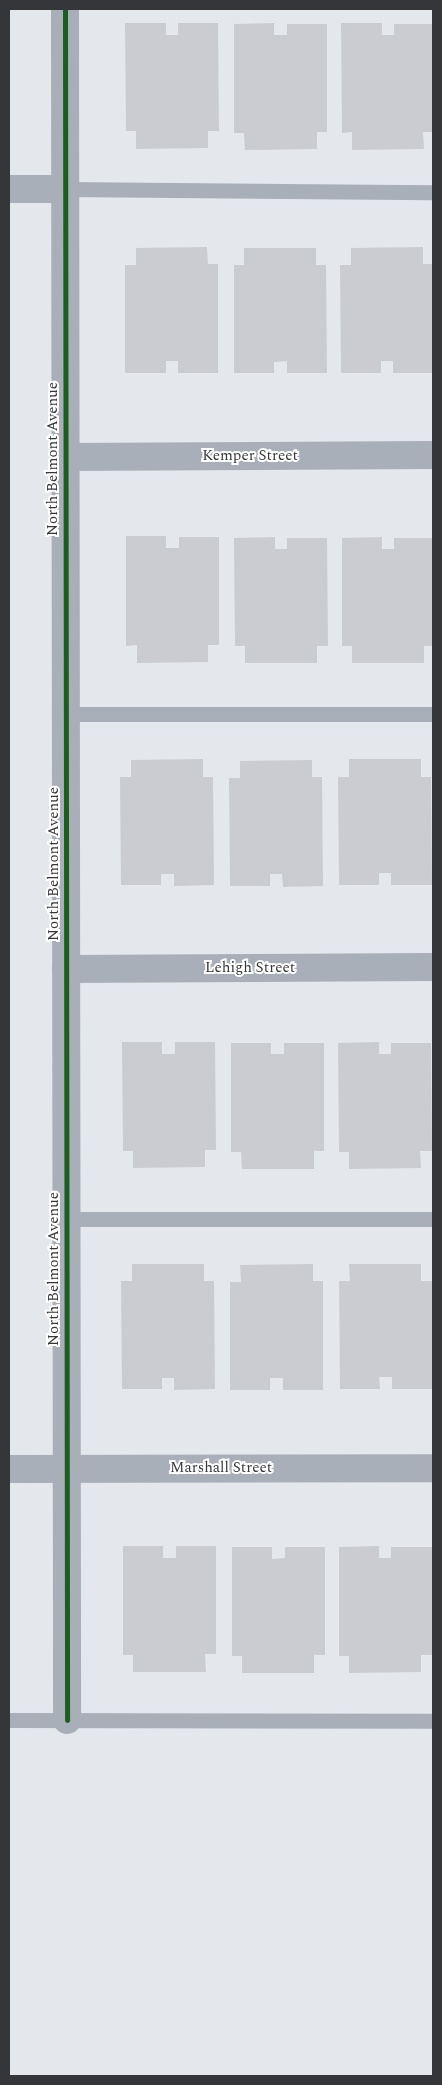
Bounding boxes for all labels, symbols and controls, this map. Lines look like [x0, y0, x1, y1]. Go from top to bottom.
street label: North Belmont Avenue [44, 382, 62, 536]
street label: Kemper Street [202, 447, 298, 465]
street label: North Belmont Avenue [45, 787, 63, 941]
street label: Lehigh Street [205, 959, 295, 977]
street label: North Belmont Avenue [45, 1192, 63, 1346]
street label: Marshall Street [170, 1459, 272, 1477]

